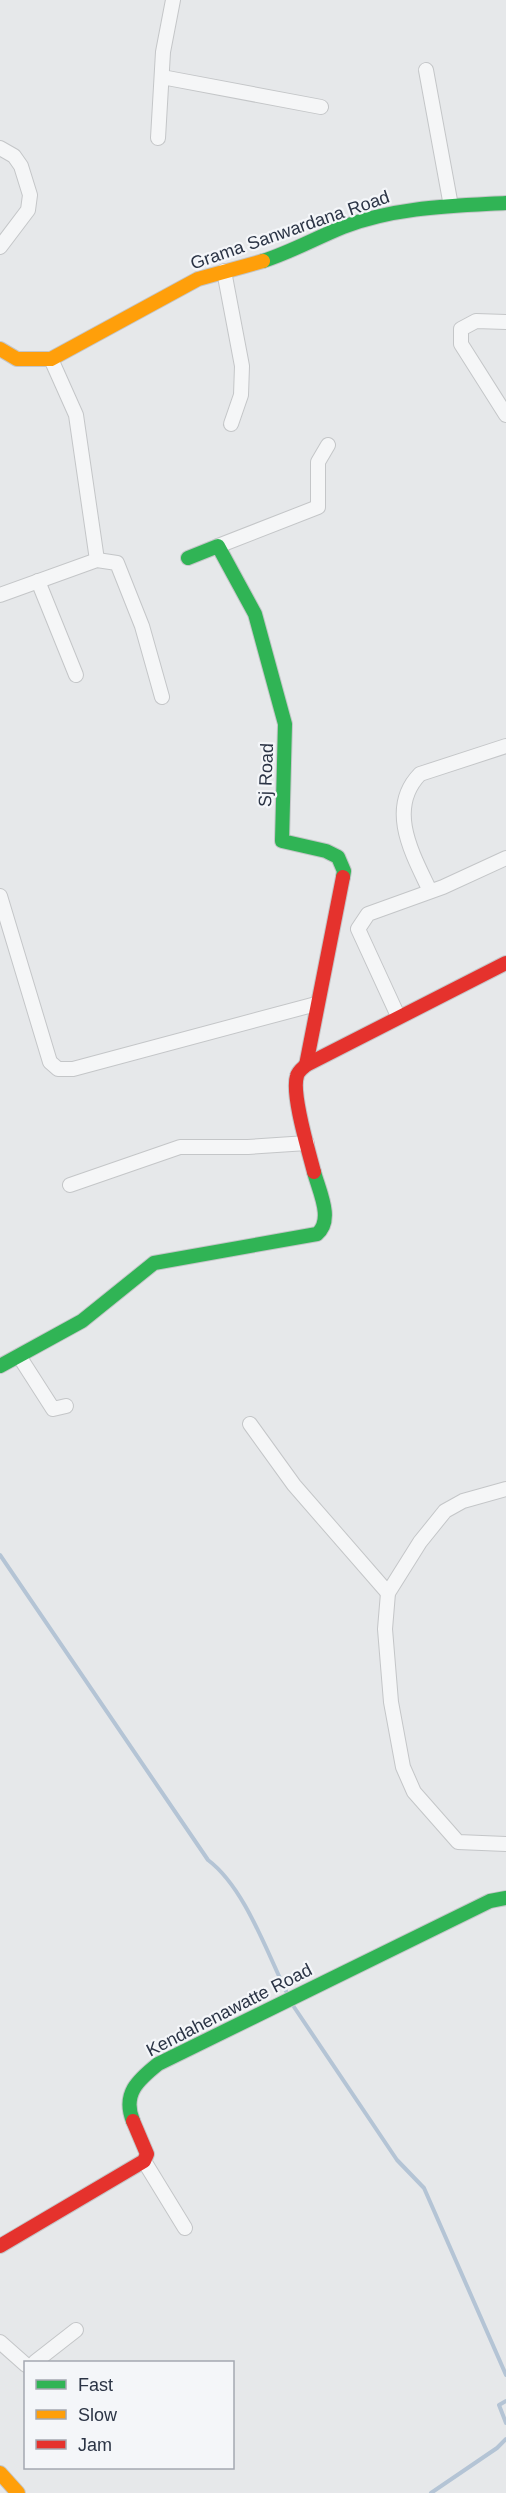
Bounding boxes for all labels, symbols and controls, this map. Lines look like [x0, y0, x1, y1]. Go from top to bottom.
street label: Grama Sanwardana Road [188, 187, 392, 273]
street label: Sj Road [255, 743, 277, 807]
street label: Kendahenawatte Road [143, 1960, 315, 2060]
legend [24, 2361, 234, 2469]
text: Fast [78, 2375, 113, 2395]
text: Slow [78, 2405, 118, 2425]
text: Jam [78, 2435, 112, 2455]

